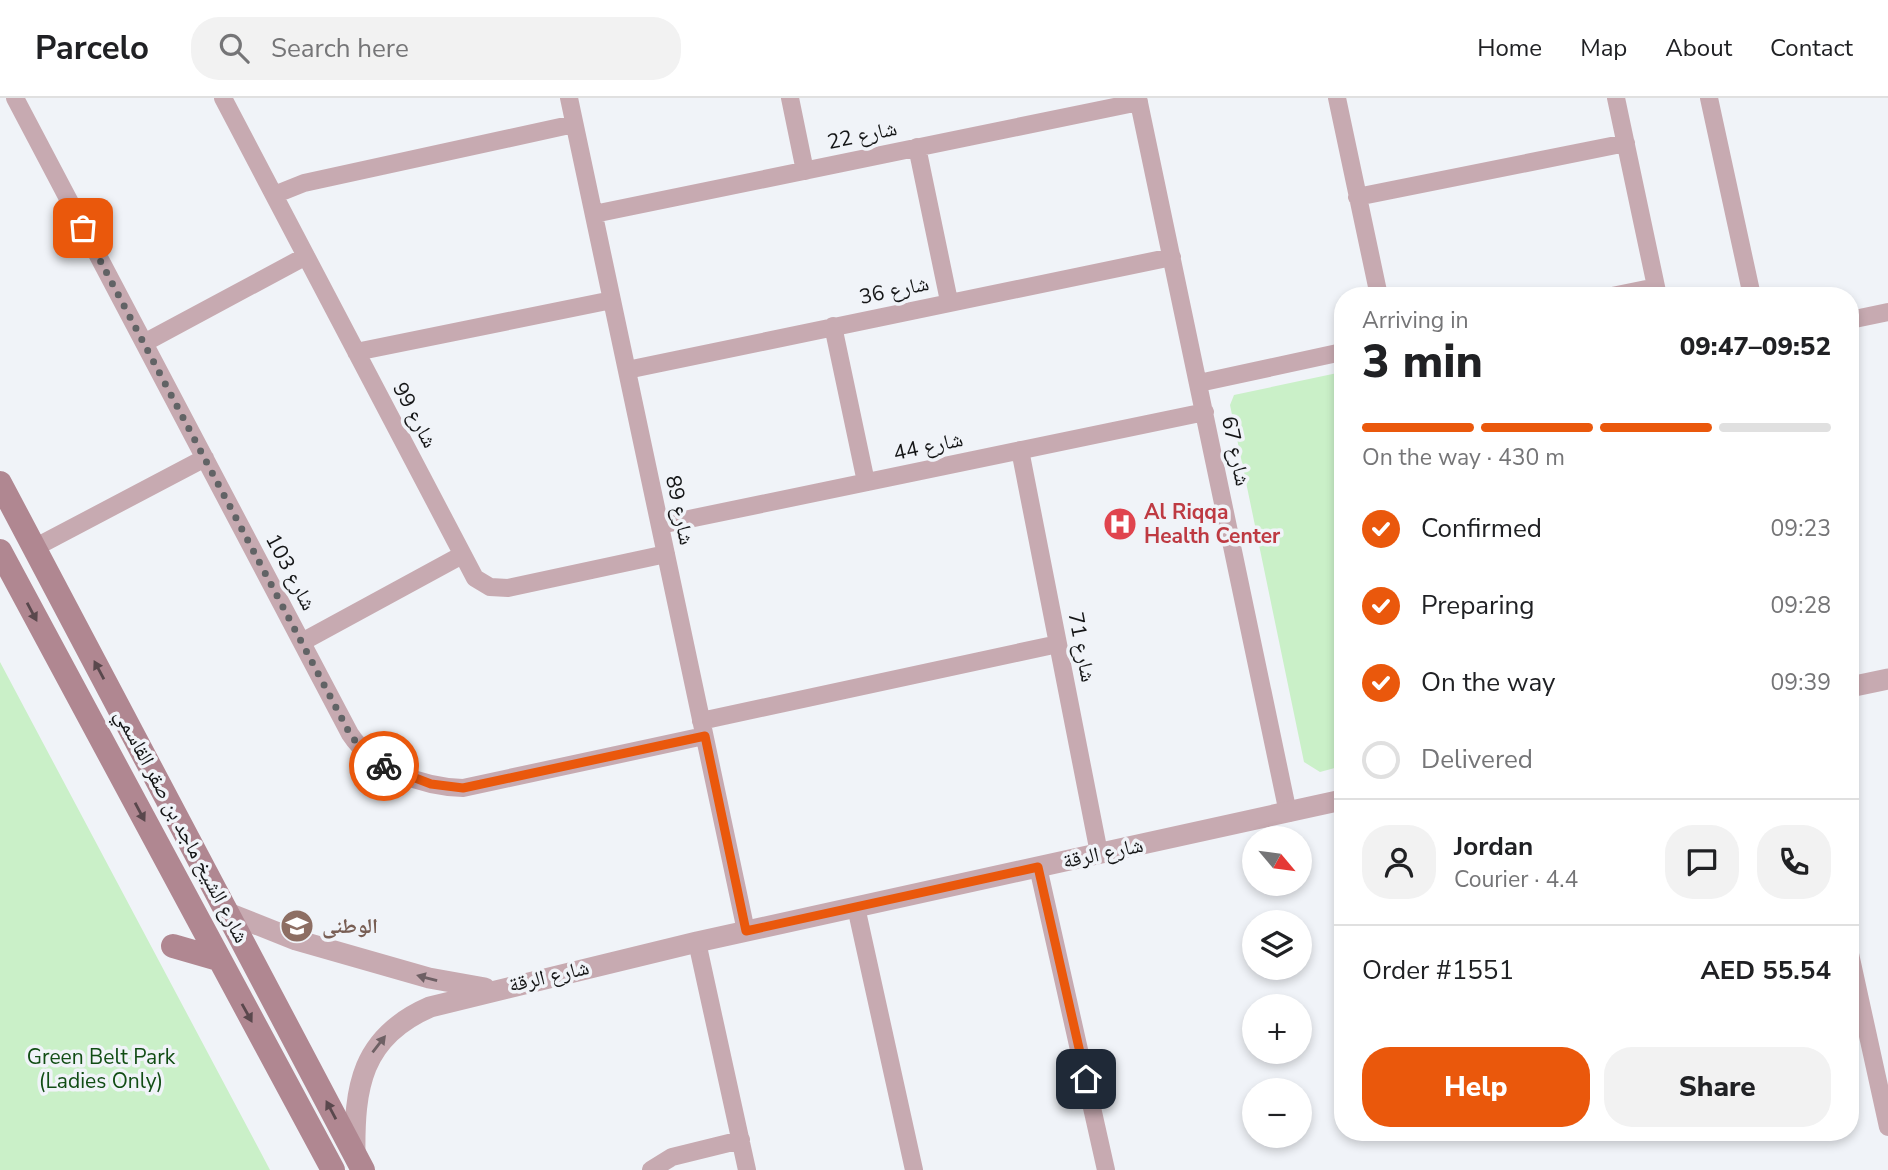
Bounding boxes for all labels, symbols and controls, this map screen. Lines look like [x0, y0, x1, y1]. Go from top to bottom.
search box [191, 17, 681, 80]
text: Parcelo [35, 26, 149, 71]
icon: search [215, 29, 253, 67]
text: Search here [271, 31, 409, 66]
text: Home [1477, 32, 1542, 64]
text: Map [1580, 32, 1627, 64]
text: About [1665, 32, 1732, 64]
text: Contact [1770, 32, 1853, 64]
street label: شارع 22 [825, 114, 899, 156]
pin [53, 198, 113, 258]
icon: bag [64, 209, 102, 247]
street label: شارع 36 [857, 269, 931, 311]
text: Arriving in [1362, 305, 1469, 336]
text: 09:47–09:52 [1680, 329, 1831, 364]
text: 3 min [1362, 330, 1483, 393]
street label: شارع 99 [386, 377, 444, 453]
street label: شارع 67 [1215, 414, 1257, 488]
street label: شارع 44 [891, 425, 965, 467]
text: On the way · 430 m [1362, 442, 1565, 473]
street label: شارع 89 [659, 473, 701, 547]
place label: Al Riqqa Health Center [1144, 498, 1281, 550]
hospital icon: Al Riqqa Health Center [1101, 505, 1139, 543]
icon: check [1362, 510, 1400, 548]
text: Confirmed [1421, 511, 1542, 546]
text: 09:23 [1771, 513, 1831, 544]
street label: شارع 103 [259, 529, 323, 615]
icon: check [1362, 587, 1400, 625]
text: Preparing [1421, 588, 1534, 623]
text: 09:28 [1771, 590, 1831, 621]
one-way arrow [26, 602, 38, 621]
street label: شارع 71 [1062, 610, 1102, 684]
one-way arrow [93, 660, 105, 680]
icon: check [1362, 664, 1400, 702]
text: On the way [1421, 665, 1555, 700]
text: 09:39 [1771, 667, 1831, 698]
street label: شارع الشيخ ماجد بن صقر القاسمي [106, 704, 256, 949]
courier [349, 731, 419, 801]
text: Delivered [1421, 742, 1533, 777]
icon: bike [365, 747, 403, 785]
one-way arrow [134, 802, 145, 822]
button: person [1362, 825, 1436, 899]
button: chat [1665, 825, 1739, 899]
button: phone [1757, 825, 1831, 899]
north arrow [1242, 826, 1312, 896]
map controls [1242, 826, 1312, 1148]
text: Jordan [1454, 829, 1533, 864]
street label: شارع الرقة [1060, 831, 1146, 875]
text: Courier · 4.4 [1454, 864, 1578, 895]
school or university icon: الوطنی [278, 907, 316, 945]
button: layers [1242, 910, 1312, 980]
place label: الوطنی [322, 912, 378, 940]
street label: شارع الرقة [506, 953, 592, 999]
text: Order #1551 [1362, 953, 1514, 988]
text: AED 55.54 [1700, 953, 1831, 988]
one-way arrow [416, 972, 437, 982]
button: + [1242, 994, 1312, 1064]
one-way arrow [241, 1003, 253, 1022]
one-way arrow [372, 1036, 387, 1054]
park label: Green Belt Park (Ladies Only) [27, 1043, 176, 1095]
button: Help [1362, 1047, 1590, 1127]
button: Share [1604, 1047, 1831, 1127]
pin [1056, 1049, 1116, 1109]
icon: home [1067, 1060, 1105, 1098]
button: − [1242, 1078, 1312, 1148]
one-way arrow [326, 1100, 337, 1120]

